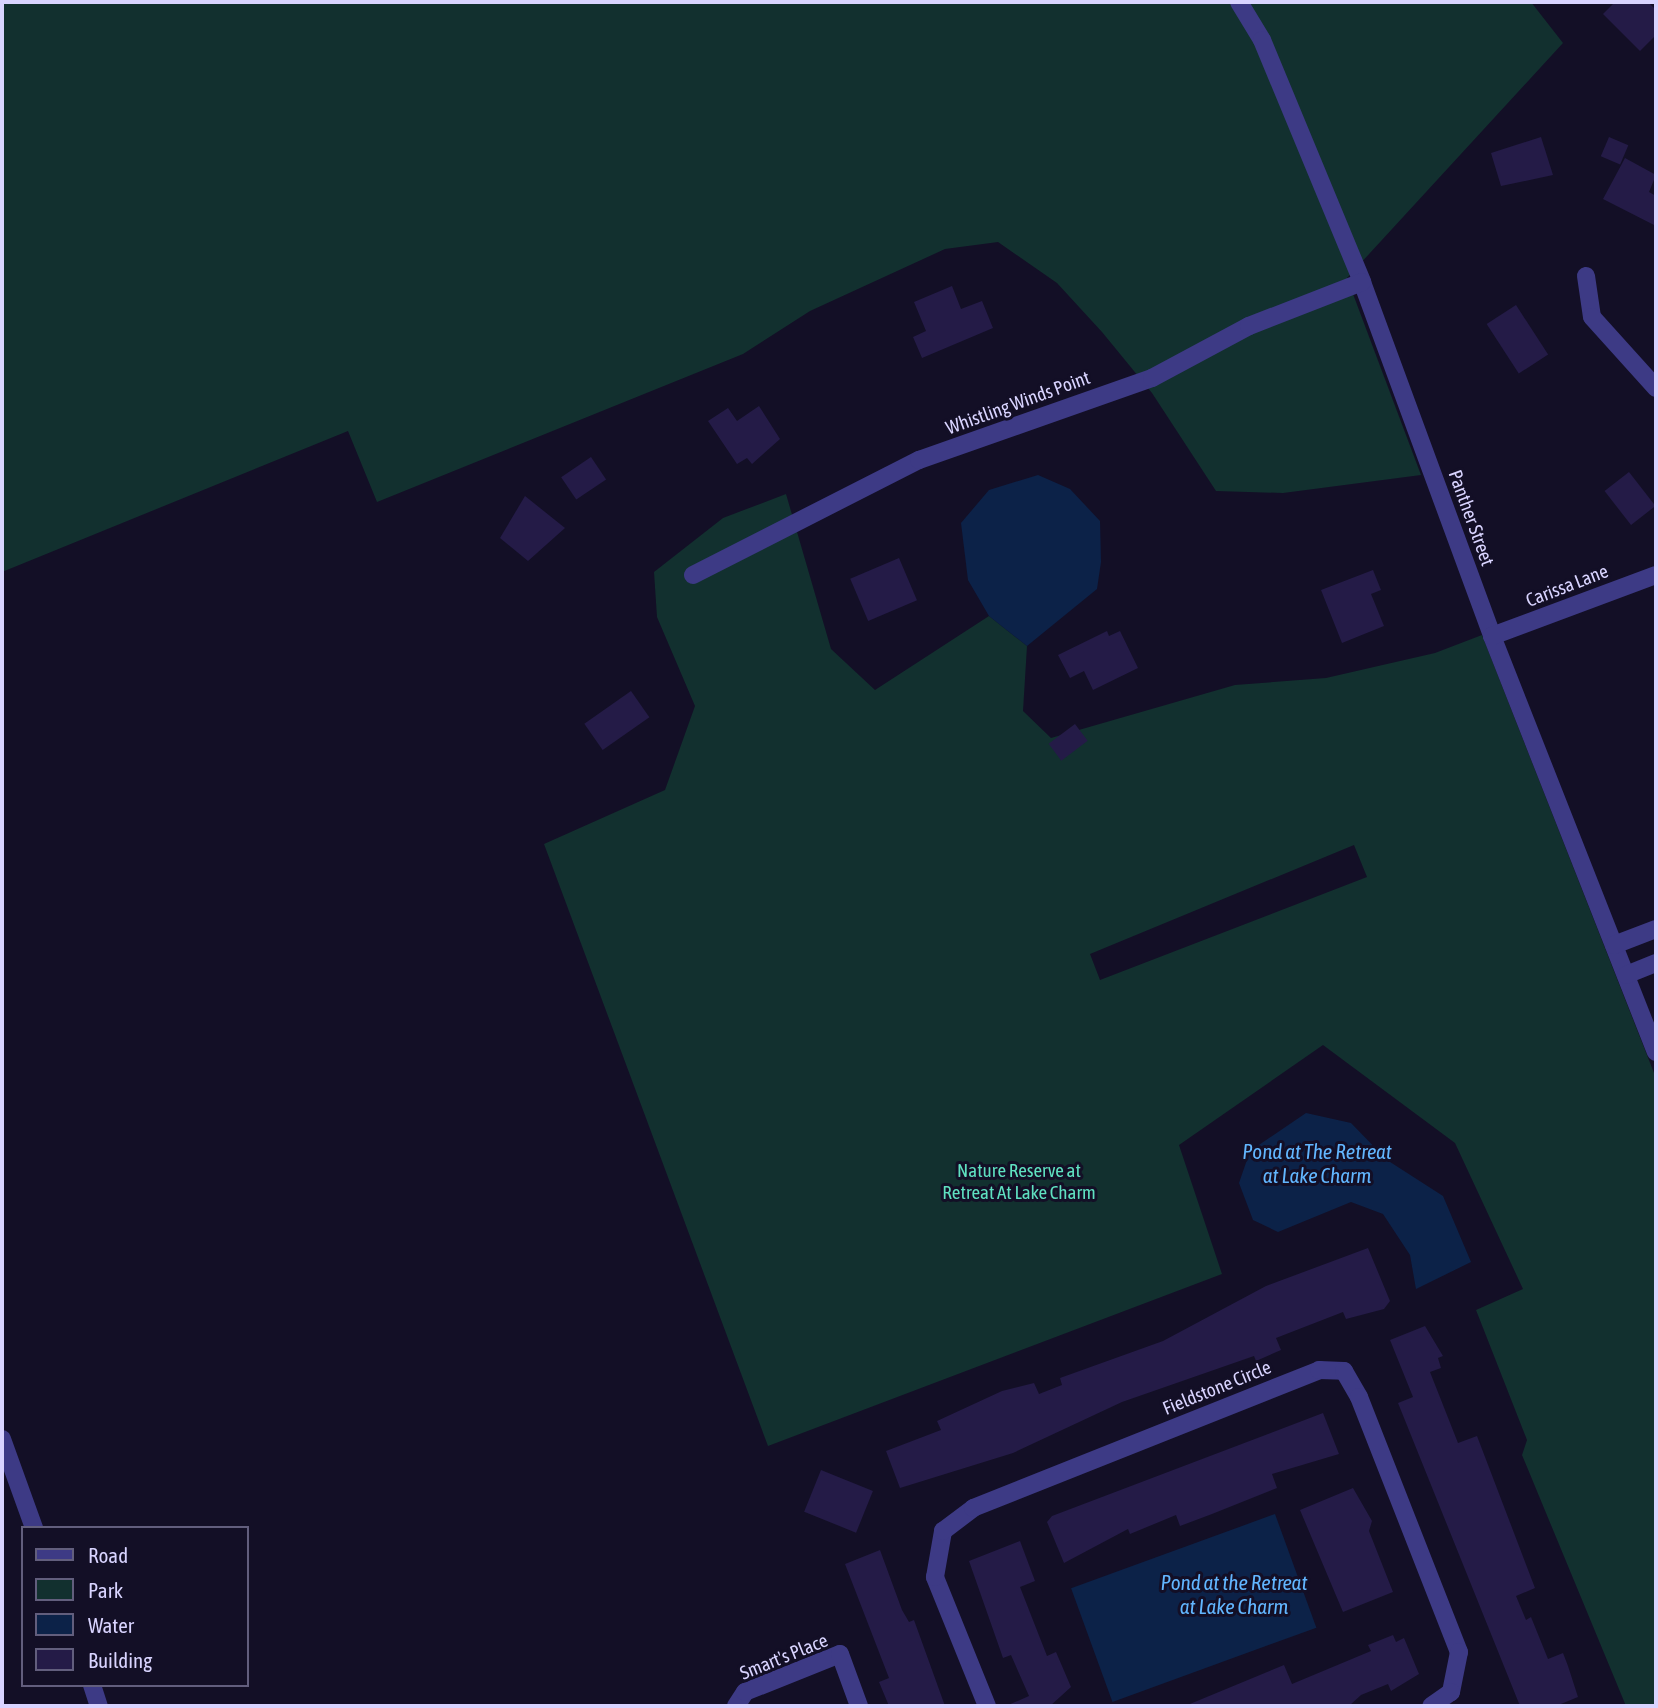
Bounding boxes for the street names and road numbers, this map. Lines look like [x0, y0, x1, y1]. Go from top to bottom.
street label: Whistling Winds Point [943, 366, 1093, 440]
street label: Panther Street [1443, 467, 1499, 569]
street label: Carissa Lane [1523, 560, 1611, 612]
street label: Fieldstone Circle [1159, 1356, 1275, 1420]
street label: Smart's Place [737, 1629, 831, 1685]

